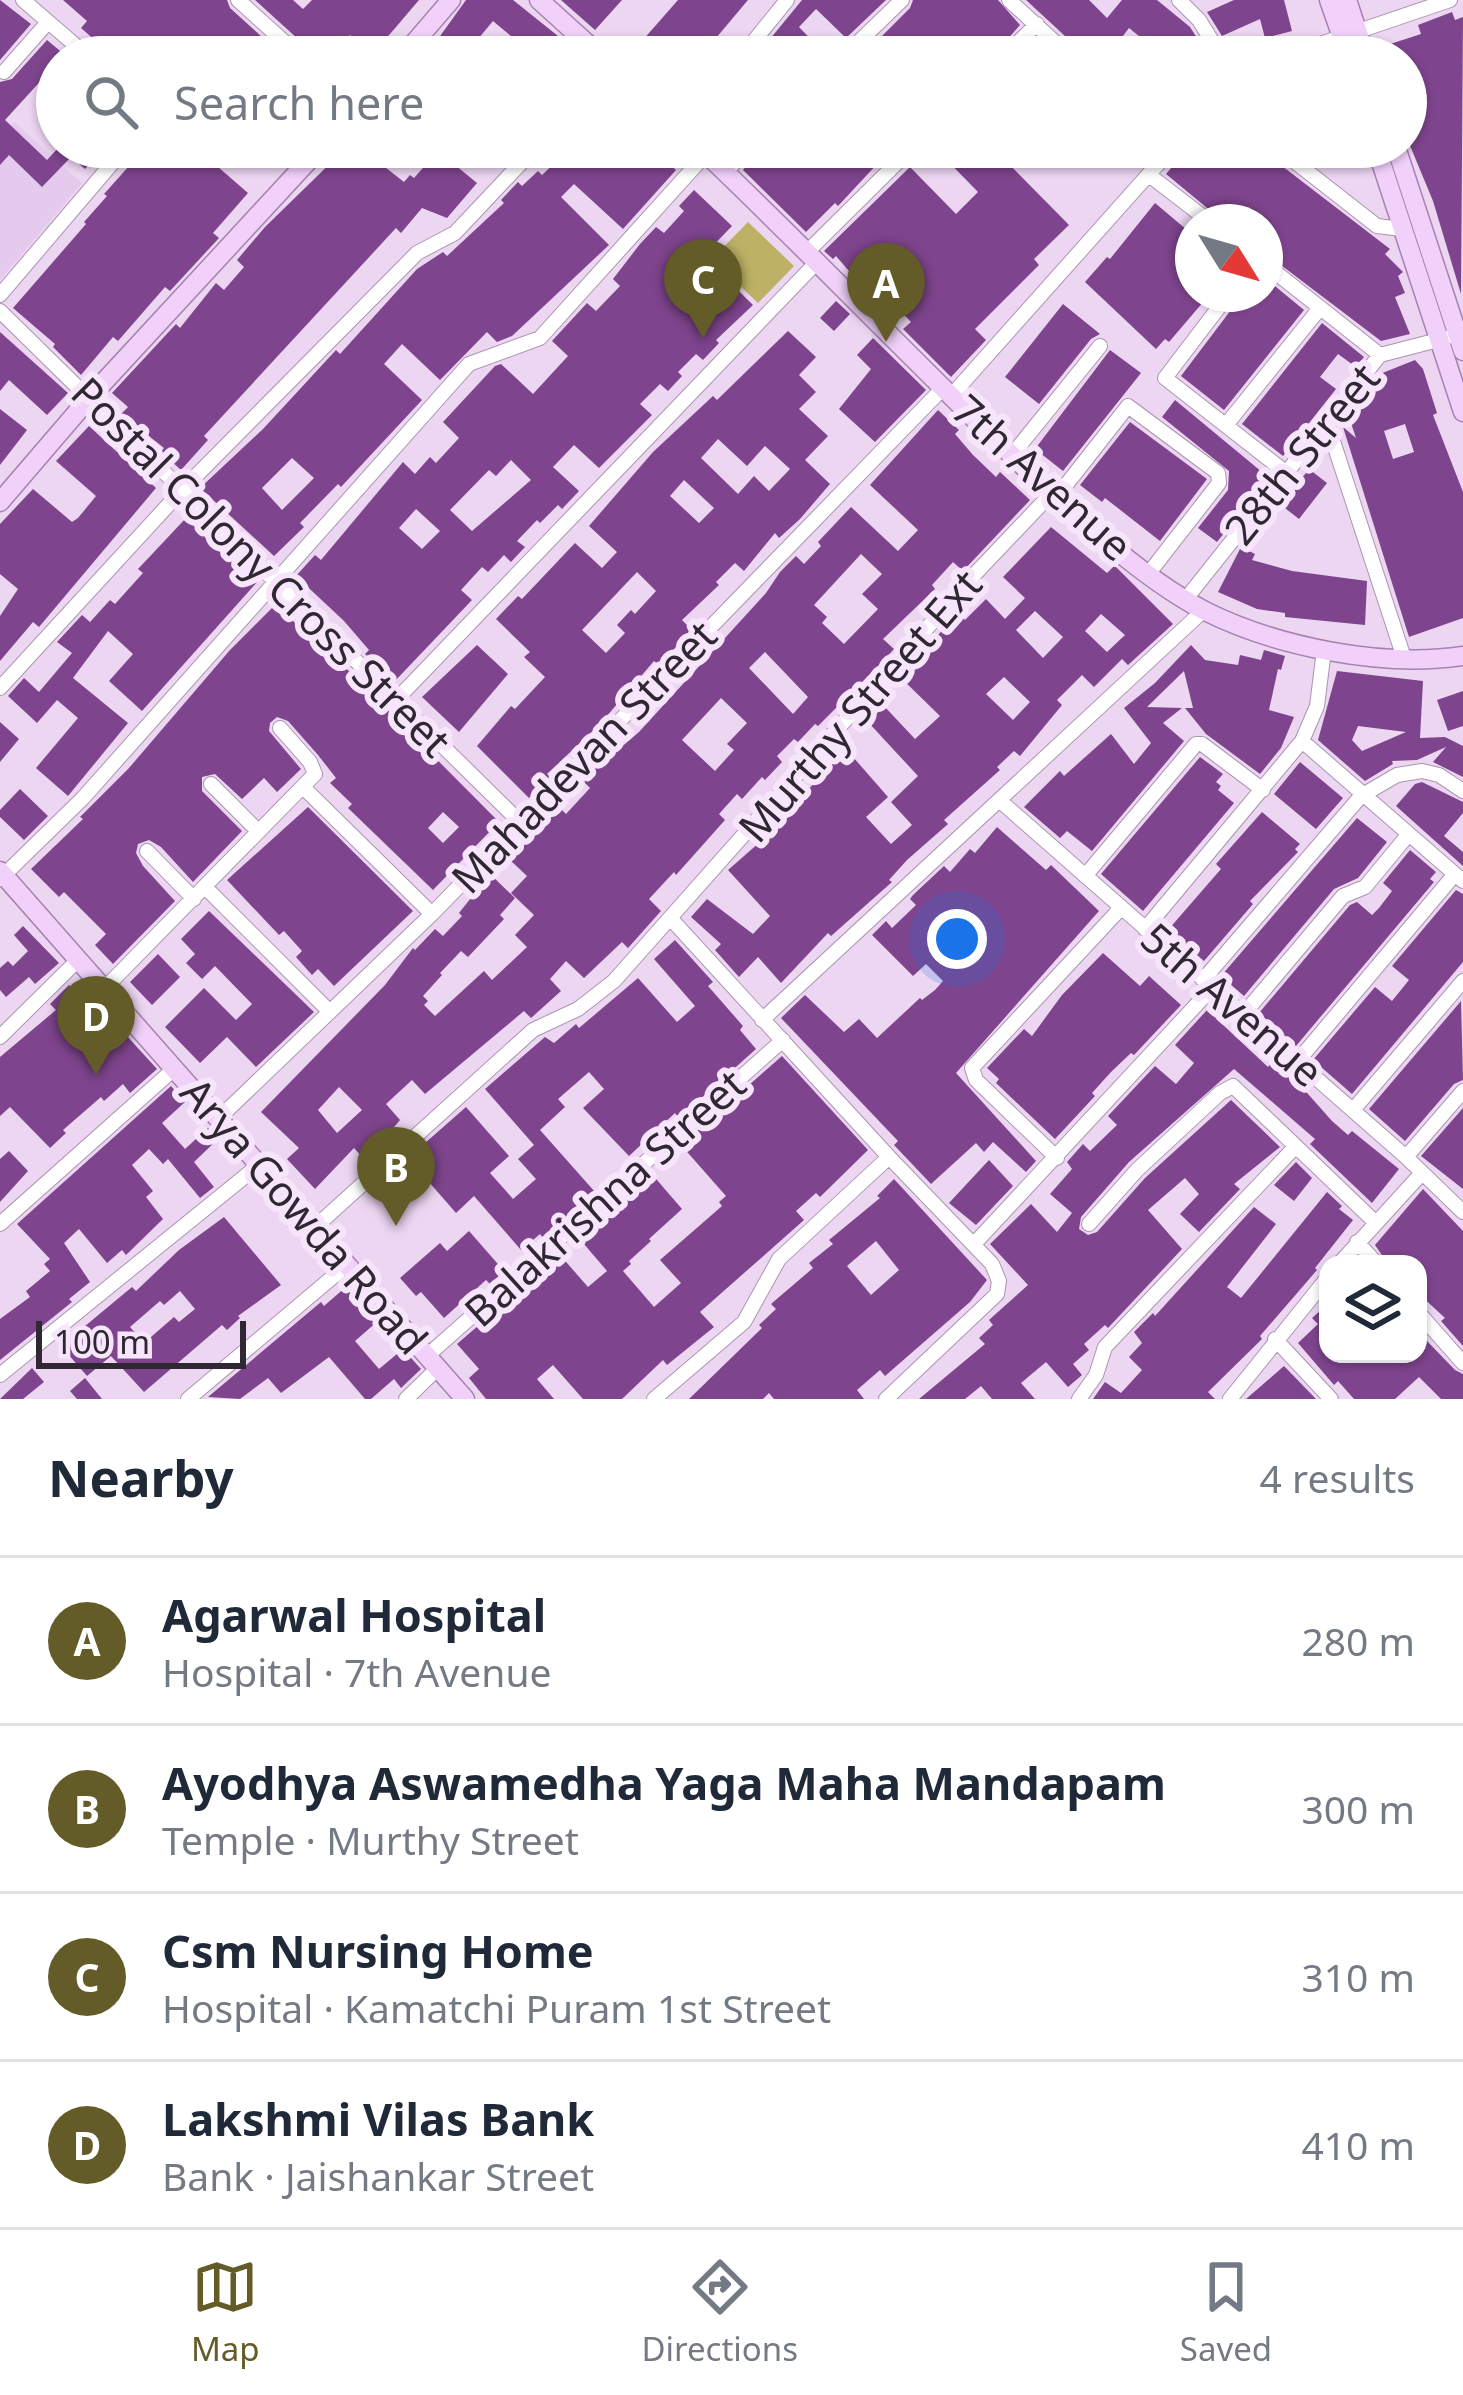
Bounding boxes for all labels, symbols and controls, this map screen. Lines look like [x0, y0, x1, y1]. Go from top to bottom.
search box [36, 36, 1427, 168]
icon: search [78, 69, 144, 135]
text: Search here [174, 72, 424, 133]
north arrow [1175, 204, 1283, 312]
pin: C [664, 239, 742, 338]
pin: A [847, 243, 925, 342]
street label: 28th Street [1210, 351, 1391, 555]
street label: Postal Colony Cross Street [60, 364, 464, 768]
street label: 7th Avenue [941, 381, 1145, 573]
street label: Murthy Street Ext [725, 557, 993, 853]
street label: Mahadevan Street [438, 607, 728, 905]
your location [927, 909, 987, 969]
street label: 5th Avenue [1130, 909, 1336, 1099]
pin: D [57, 976, 135, 1075]
street label: Balakrishna Street [451, 1055, 757, 1338]
street label: Arya Gowda Road [169, 1064, 441, 1366]
pin: B [357, 1127, 435, 1226]
map controls [1319, 1255, 1427, 1363]
button: layers [1319, 1255, 1427, 1363]
scale bar [36, 1315, 246, 1368]
text: 100 m [54, 1319, 150, 1364]
text: Nearby [48, 1442, 234, 1512]
text: 4 results [1260, 1451, 1415, 1504]
text: Agarwal Hospital [162, 1584, 546, 1645]
text: A [74, 1614, 101, 1667]
text: 280 m [1301, 1614, 1415, 1667]
text: Hospital · 7th Avenue [162, 1645, 552, 1698]
text: Ayodhya Aswamedha Yaga Maha Mandapam [162, 1752, 1166, 1813]
text: B [74, 1782, 100, 1835]
text: 300 m [1301, 1782, 1415, 1835]
text: Temple · Murthy Street [162, 1813, 579, 1866]
text: Csm Nursing Home [162, 1920, 594, 1981]
text: C [74, 1950, 100, 2003]
text: 310 m [1301, 1950, 1415, 2003]
text: Hospital · Kamatchi Puram 1st Street [162, 1981, 831, 2034]
text: Lakshmi Vilas Bank [162, 2088, 594, 2149]
text: D [73, 2118, 101, 2171]
text: 410 m [1301, 2118, 1415, 2171]
text: Bank · Jaishankar Street [162, 2149, 594, 2202]
tab: Map [191, 2254, 260, 2371]
tab: Directions [641, 2254, 798, 2371]
tab: Saved [1180, 2254, 1272, 2371]

